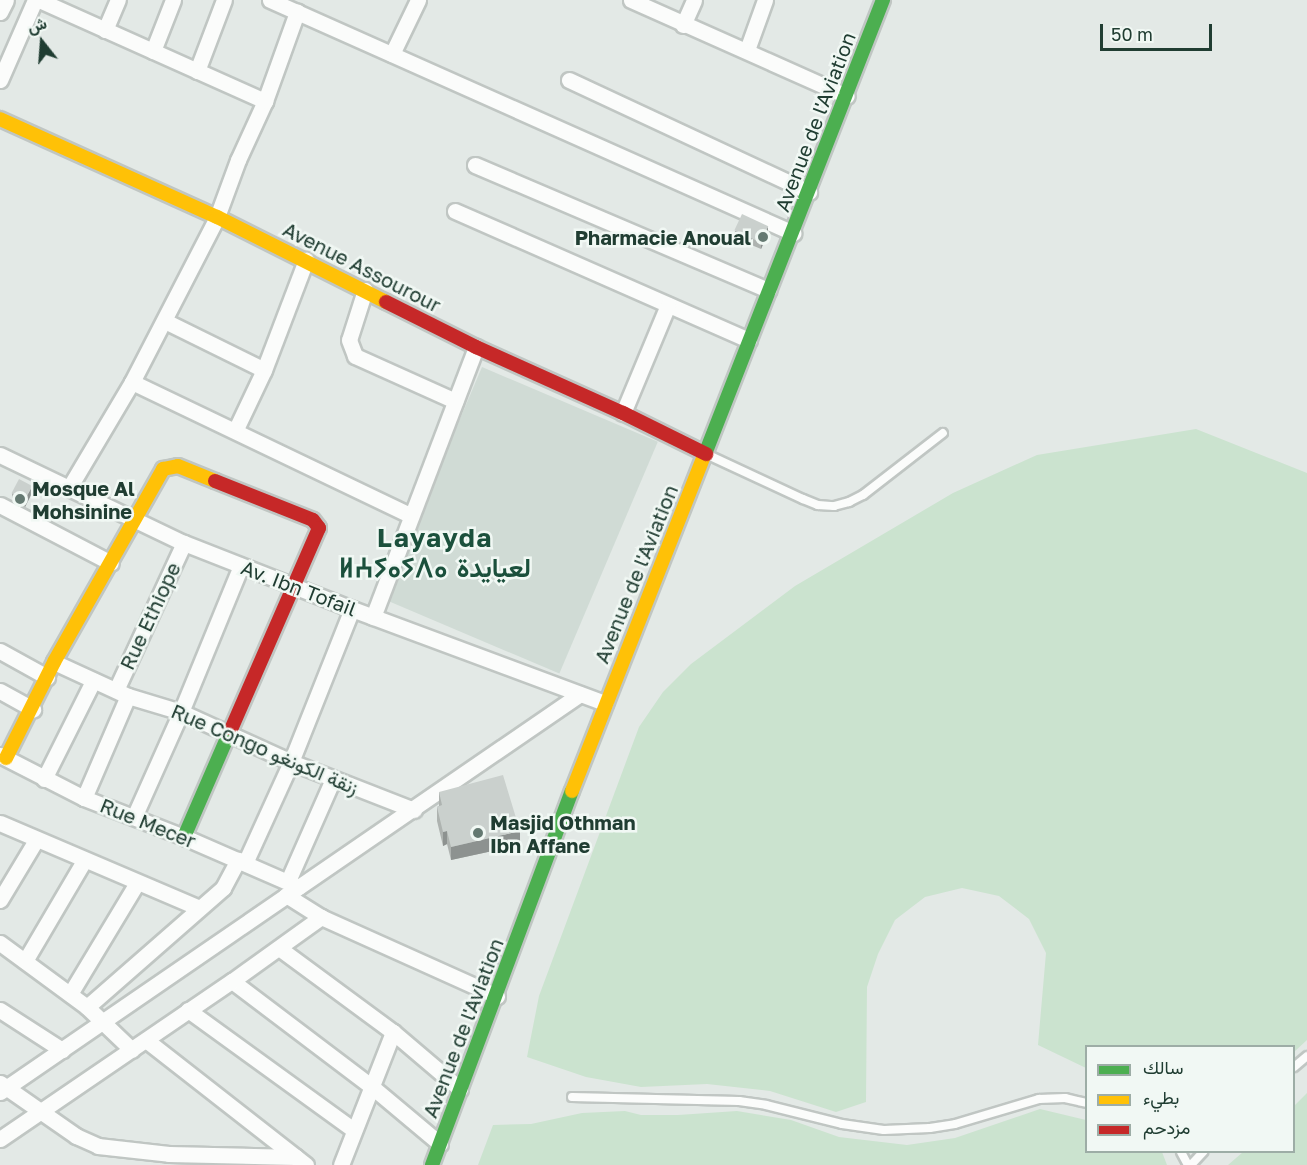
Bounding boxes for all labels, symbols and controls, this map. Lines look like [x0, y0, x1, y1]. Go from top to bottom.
north arrow [12, 12, 72, 72]
text: ش [25, 12, 49, 37]
scale bar [1103, 12, 1216, 50]
text: 50 m [1111, 23, 1153, 45]
street label: Avenue de l'Aviation [770, 29, 860, 215]
street label: Avenue Assourour [279, 217, 445, 317]
place label: Pharmacie Anoual [575, 225, 751, 249]
marker: Pharmacie Anoual [756, 230, 770, 244]
place label: Mosque Al Mohsinine [32, 476, 135, 523]
street label: Avenue de l'Aviation [589, 481, 683, 667]
marker: Mosque Al Mohsinine [13, 492, 27, 506]
district label: Layayda ⵍⵄⵢⴰⵢⴷⴰ لعيايدة [345, 522, 525, 584]
street label: Av. Ibn Tofail [238, 555, 360, 621]
street label: Rue Ethiope [115, 559, 185, 673]
street label: Rue Congo زنقة الكونغو [168, 699, 362, 799]
street label: Rue Mecer [97, 793, 199, 853]
place label: Masjid Othman Ibn Affane [490, 810, 636, 857]
marker: Masjid Othman Ibn Affane [471, 826, 485, 840]
street label: Avenue de l'Aviation [418, 935, 508, 1121]
legend [1085, 1045, 1295, 1153]
text: سالك [1143, 1056, 1183, 1078]
text: بطيء [1143, 1086, 1179, 1108]
text: مزدحم [1143, 1116, 1190, 1138]

